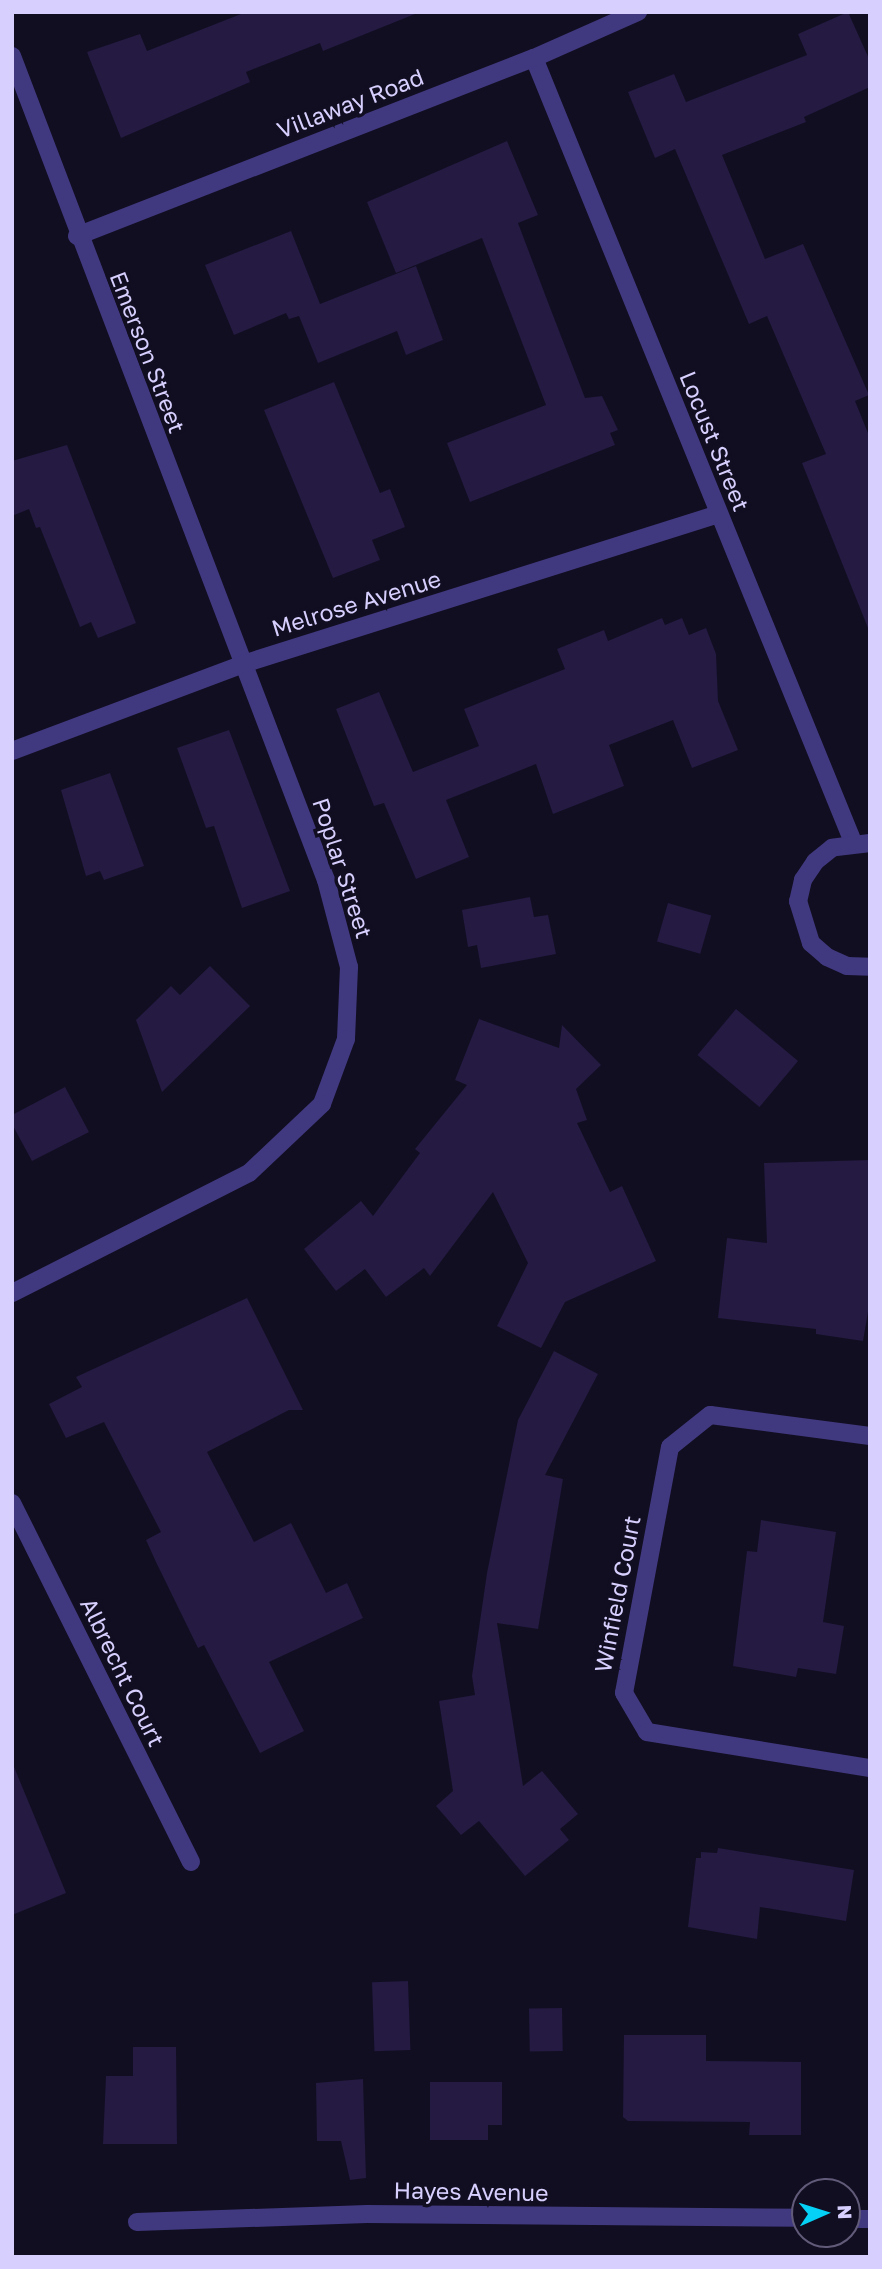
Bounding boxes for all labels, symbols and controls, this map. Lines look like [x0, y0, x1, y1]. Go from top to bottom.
street label: Villaway Road [273, 62, 427, 144]
street label: Emerson Street [105, 267, 191, 437]
street label: Locust Street [674, 367, 756, 515]
street label: Melrose Avenue [268, 564, 444, 642]
street label: Poplar Street [307, 794, 379, 942]
street label: Winfield Court [588, 1513, 646, 1675]
street label: Albrecht Court [75, 1593, 171, 1751]
street label: Hayes Avenue [393, 2176, 549, 2206]
north arrow [791, 2178, 861, 2248]
text: N [834, 2204, 857, 2220]

